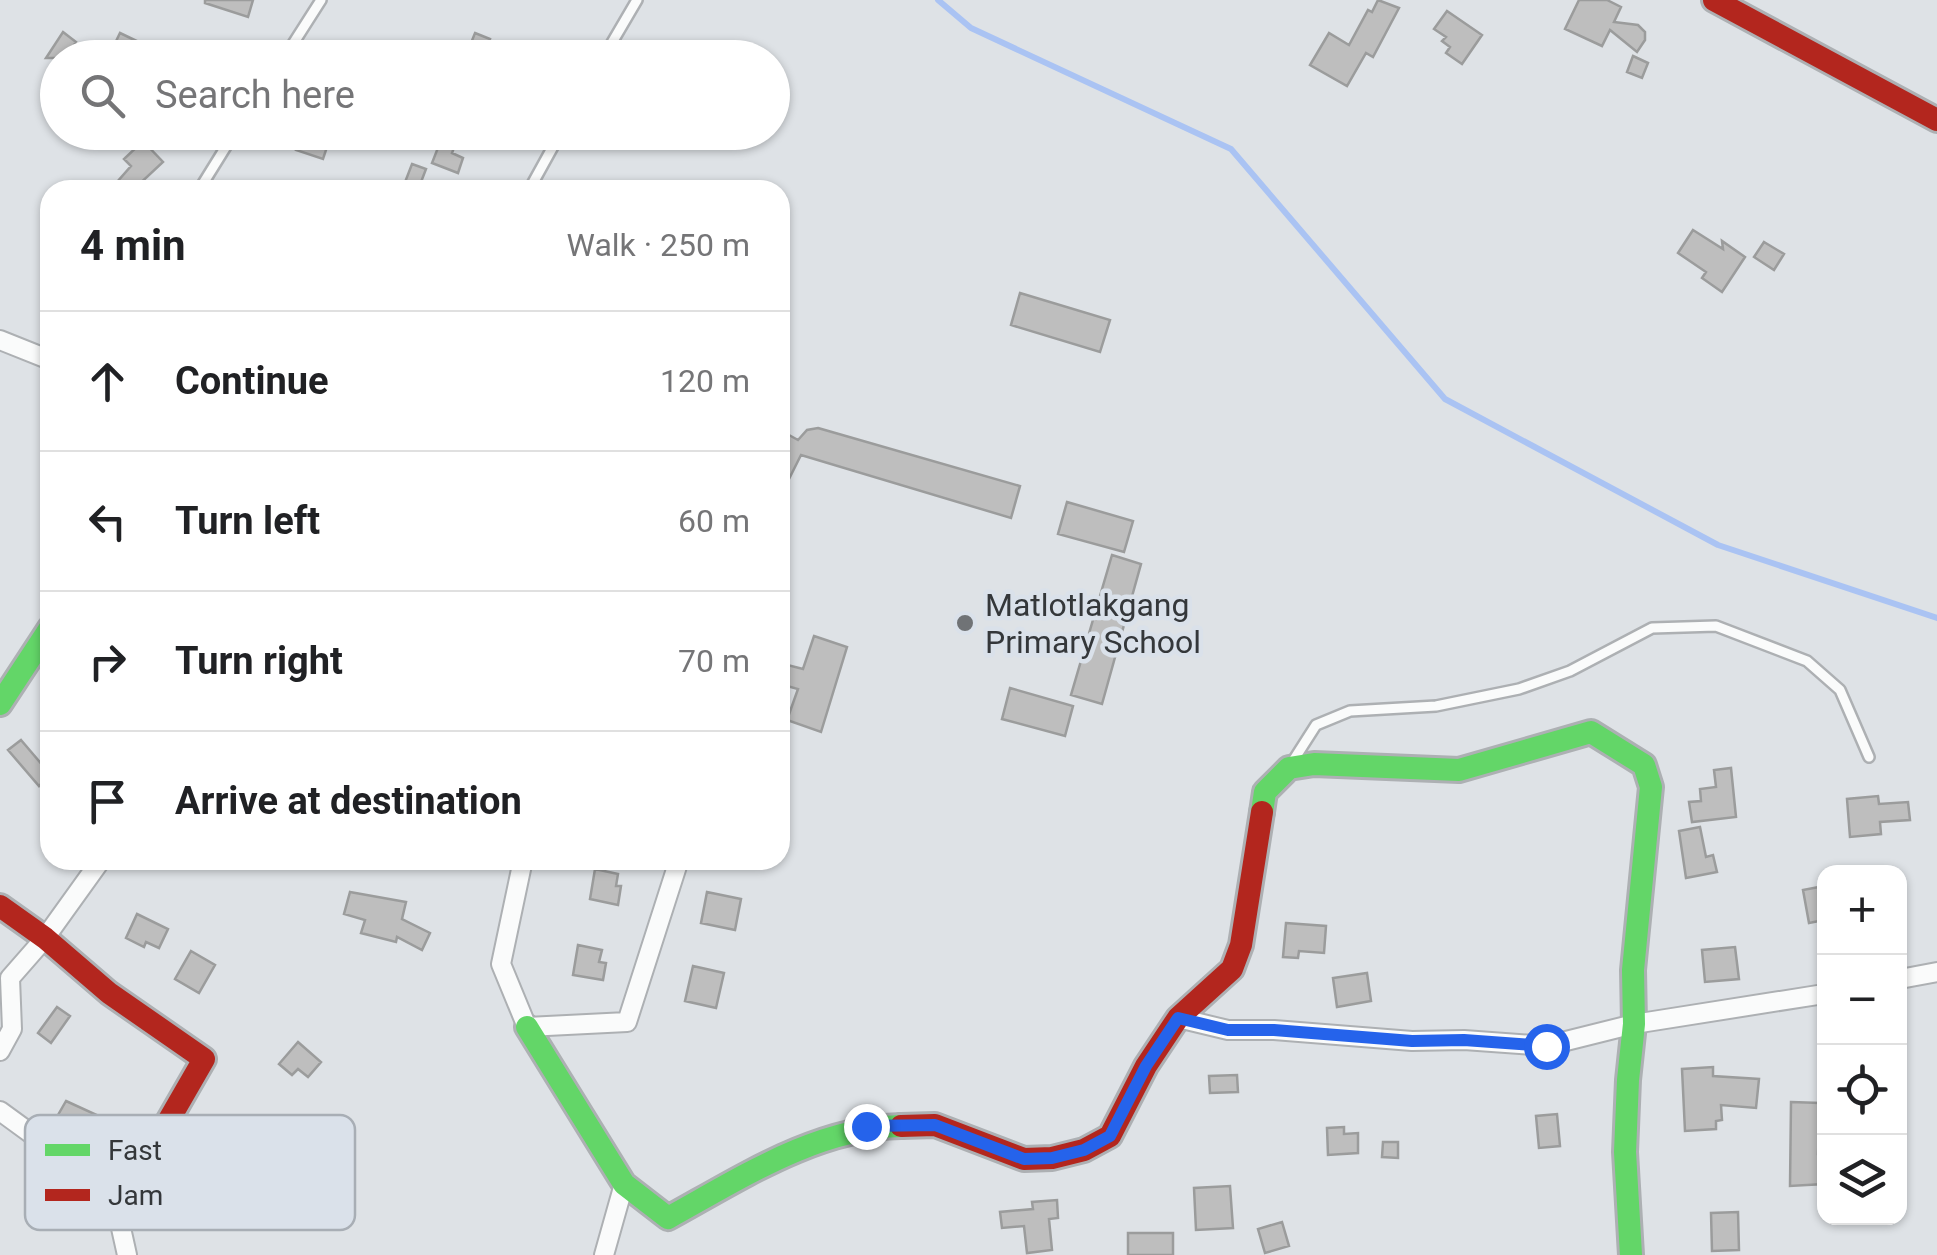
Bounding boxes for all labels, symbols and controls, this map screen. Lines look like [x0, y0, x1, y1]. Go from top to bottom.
search box [40, 40, 790, 150]
icon: search [75, 68, 130, 123]
text: Search here [155, 73, 355, 117]
text: 4 min [80, 221, 186, 270]
text: Walk · 250 m [567, 226, 750, 264]
icon: ahead [80, 354, 135, 409]
text: Continue [175, 359, 329, 403]
text: 120 m [660, 362, 750, 400]
icon: left [80, 494, 135, 549]
text: Turn left [175, 499, 320, 543]
text: 60 m [678, 502, 750, 540]
place label: Matlotlakgang Primary School [985, 586, 1201, 661]
marker: Matlotlakgang Primary School [954, 612, 976, 634]
icon: right [80, 634, 135, 689]
text: Turn right [175, 639, 343, 683]
text: 70 m [678, 642, 750, 680]
icon: arrive [80, 774, 135, 829]
text: Arrive at destination [175, 779, 522, 823]
map controls [1817, 865, 1907, 1225]
button: + [1817, 865, 1907, 955]
button: − [1817, 955, 1907, 1045]
route start [1524, 1024, 1570, 1070]
button: locate [1817, 1045, 1907, 1135]
route end [844, 1104, 890, 1150]
legend [25, 1115, 355, 1230]
text: Fast [108, 1134, 162, 1167]
button: layers [1817, 1135, 1907, 1225]
text: Jam [108, 1179, 163, 1212]

